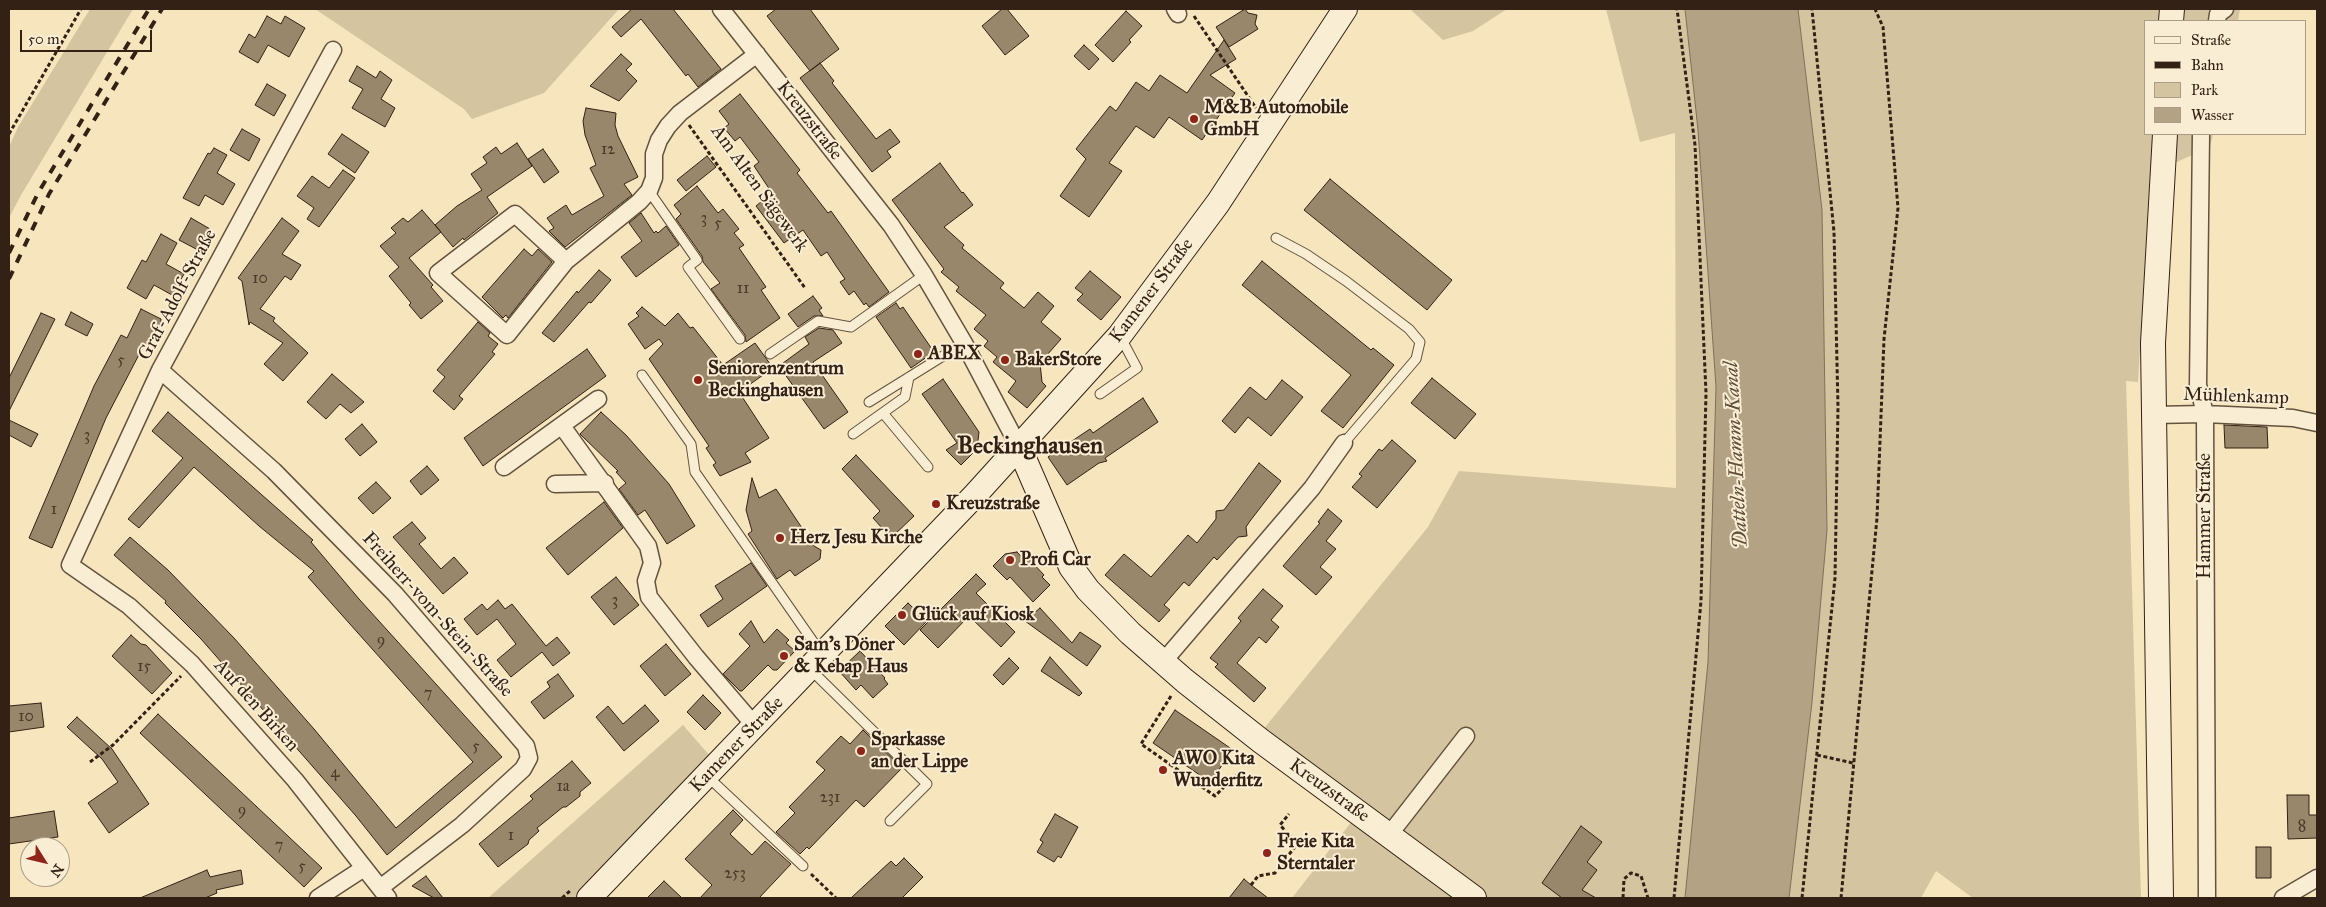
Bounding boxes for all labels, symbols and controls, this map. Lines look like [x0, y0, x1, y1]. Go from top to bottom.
scale bar [22, 20, 155, 52]
legend [2144, 20, 2306, 135]
text: 50 m [28, 30, 60, 48]
text: Straße [2191, 31, 2231, 49]
text: Bahn [2191, 56, 2224, 74]
street label: Kreuzstraße [771, 77, 847, 165]
text: Park [2191, 81, 2218, 99]
place label: M&B Automobile GmbH [1204, 97, 1348, 141]
text: Wasser [2191, 106, 2234, 124]
marker: M&B Automobile GmbH [1188, 113, 1200, 125]
street label: Am Alten Sägewerk [705, 121, 813, 257]
house number: 12 [601, 140, 615, 160]
house number: 3 [701, 209, 707, 229]
house number: 5 [714, 214, 722, 234]
street label: Graf-Adolf-Straße [134, 226, 222, 364]
street label: Kamener Straße [1105, 234, 1199, 348]
house number: 10 [252, 269, 268, 289]
house number: 11 [737, 279, 749, 299]
place label: ABEX [928, 343, 982, 365]
marker: ABEX [912, 348, 924, 360]
place label: BakerStore [1015, 349, 1102, 371]
house number: 5 [117, 351, 125, 371]
marker: BakerStore [999, 354, 1011, 366]
place label: Seniorenzentrum Beckinghausen [708, 358, 844, 402]
water label: Datteln-Hamm-Kanal [1720, 361, 1754, 549]
marker: Seniorenzentrum Beckinghausen [692, 374, 704, 386]
street label: Mühlenkamp [2183, 384, 2289, 410]
house number: 3 [84, 426, 90, 446]
district label: Beckinghausen [957, 433, 1103, 461]
street label: Hammer Straße [2194, 453, 2216, 579]
place label: Kreuzstraße [946, 493, 1040, 515]
marker: Kreuzstraße [930, 498, 942, 510]
house number: 1 [51, 500, 57, 520]
place label: Herz Jesu Kirche [790, 527, 923, 549]
street label: Freiherr-vom-Stein-Straße [357, 528, 517, 702]
marker: Herz Jesu Kirche [774, 532, 786, 544]
place label: Profi Car [1020, 549, 1091, 571]
marker: Profi Car [1004, 554, 1016, 566]
house number: 3 [612, 591, 618, 611]
place label: Glück auf Kiosk [912, 604, 1035, 626]
marker: Glück auf Kiosk [896, 609, 908, 621]
house number: 9 [377, 631, 385, 651]
place label: Sam's Döner & Kebap Haus [794, 634, 908, 678]
marker: Sam's Döner & Kebap Haus [778, 650, 790, 662]
street label: Auf den Birken [209, 655, 303, 757]
house number: 15 [137, 657, 151, 677]
house number: 7 [424, 684, 432, 704]
street label: Kamener Straße [685, 692, 789, 798]
house number: 10 [18, 707, 34, 727]
place label: Sparkasse an der Lippe [871, 729, 968, 773]
house number: 5 [472, 737, 480, 757]
marker: Sparkasse an der Lippe [855, 745, 867, 757]
place label: AWO Kita Wunderfitz [1173, 748, 1262, 792]
street label: Kreuzstraße [1284, 754, 1374, 828]
house number: 4 [331, 763, 339, 783]
marker: AWO Kita Wunderfitz [1157, 764, 1169, 776]
house number: 1a [556, 777, 570, 797]
house number: 231 [820, 788, 840, 808]
house number: 9 [238, 801, 246, 821]
house number: 8 [2298, 817, 2306, 837]
house number: 1 [508, 826, 514, 846]
place label: Freie Kita Sterntaler [1277, 831, 1355, 875]
house number: 7 [275, 836, 283, 856]
north arrow [20, 837, 70, 887]
marker: Freie Kita Sterntaler [1261, 847, 1273, 859]
house number: 5 [298, 857, 306, 877]
text: N [46, 861, 67, 880]
house number: 253 [724, 864, 746, 884]

